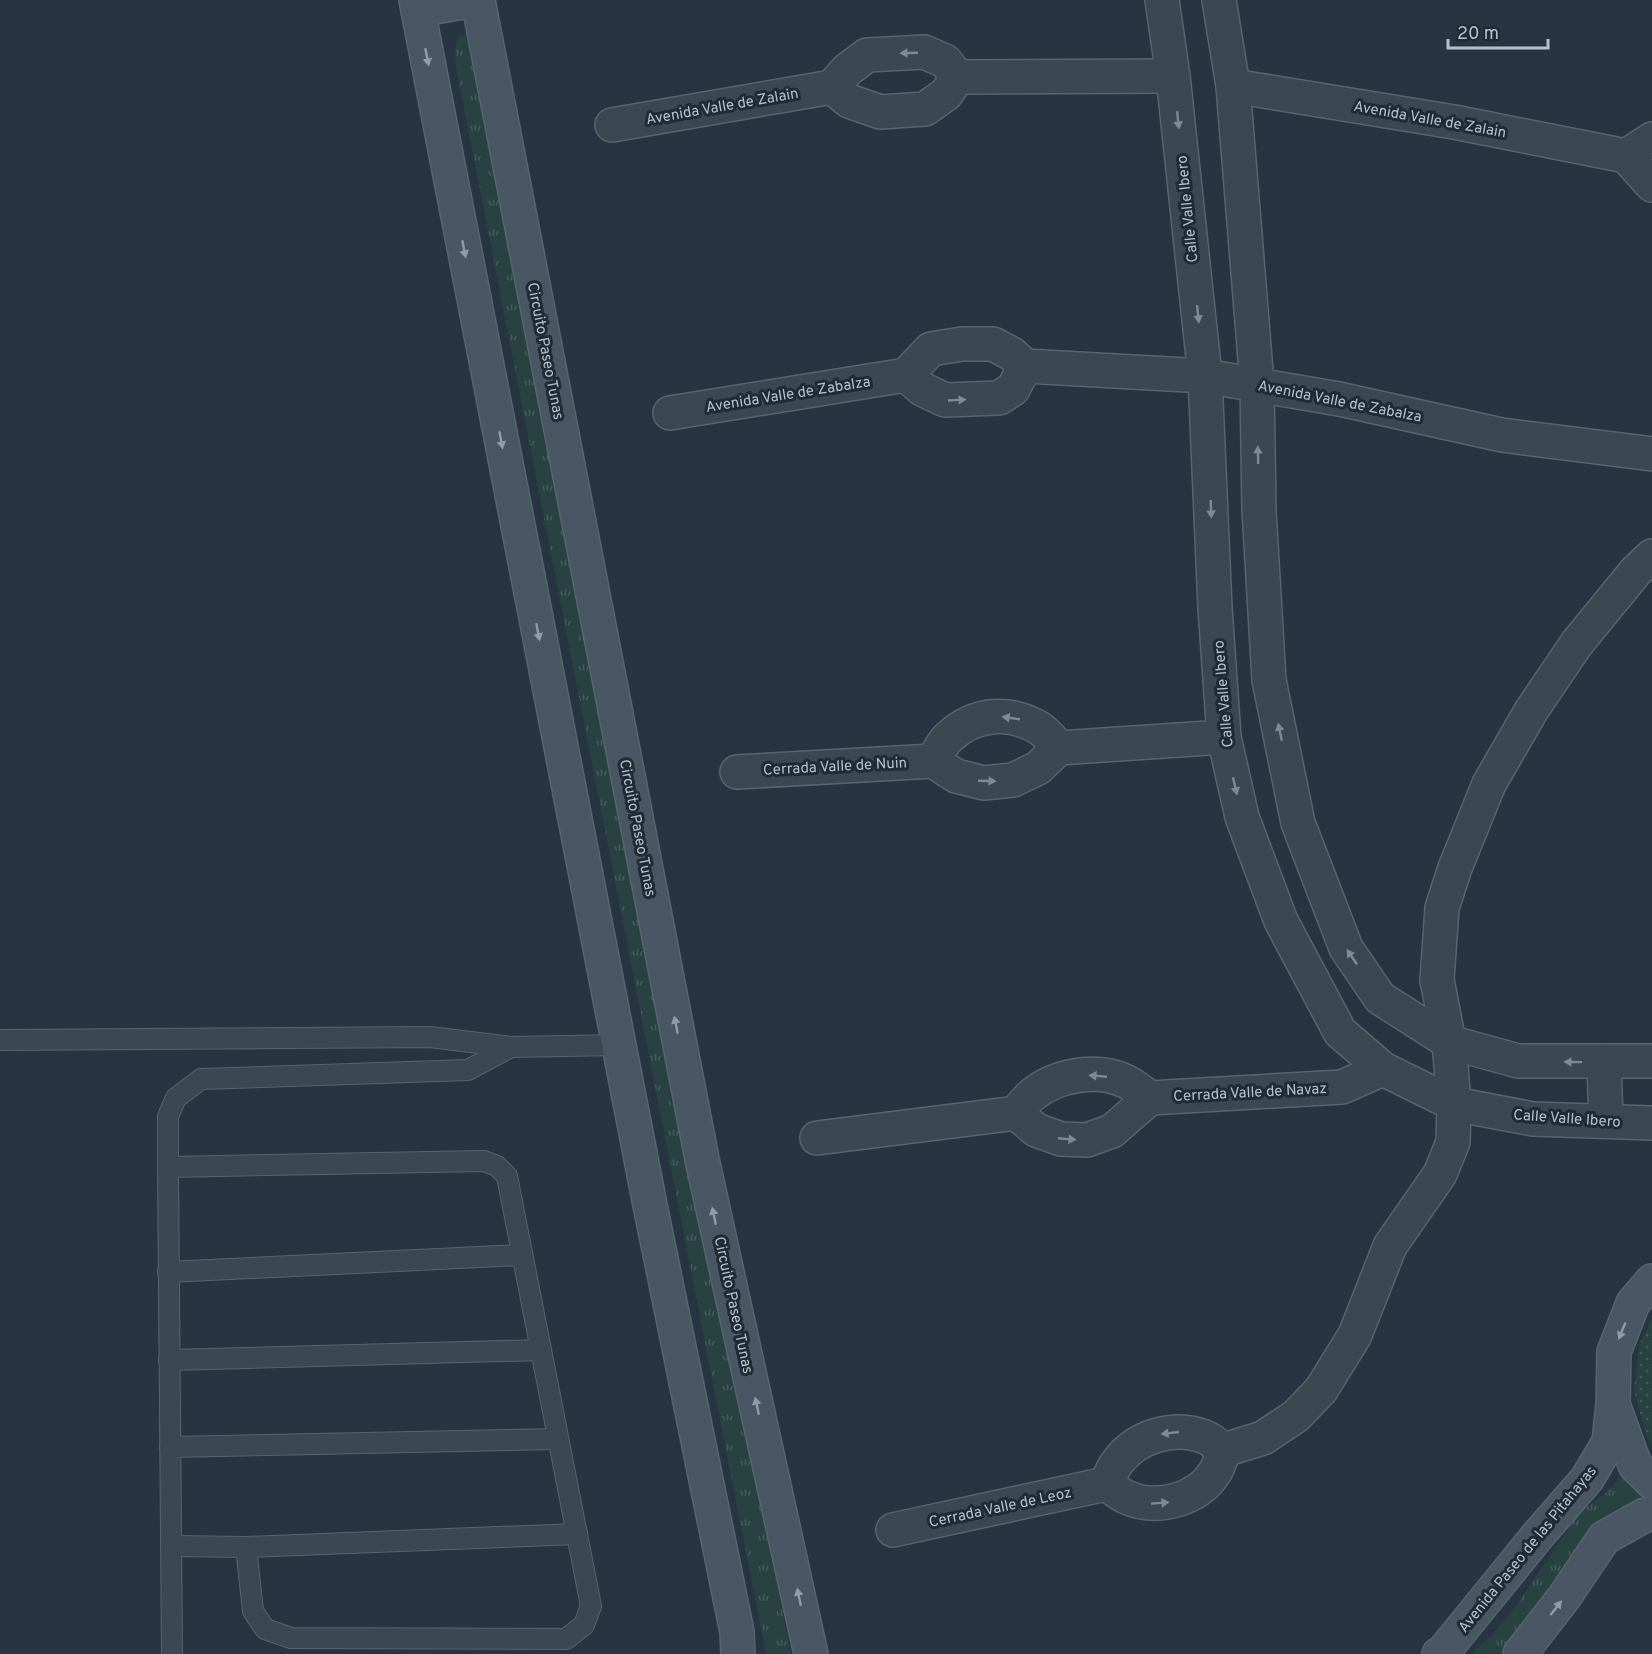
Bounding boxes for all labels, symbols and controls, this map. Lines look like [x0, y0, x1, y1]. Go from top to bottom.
scale bar [1448, 12, 1548, 50]
text: 20 m [1457, 23, 1499, 46]
one-way arrow [423, 48, 432, 67]
one-way arrow [899, 48, 918, 58]
street label: Avenida Valle de Zalain [644, 85, 800, 130]
street label: Avenida Valle de Zalain [1352, 98, 1508, 143]
one-way arrow [1173, 111, 1183, 130]
street label: Calle Valle Ibero [1173, 154, 1204, 263]
one-way arrow [460, 240, 469, 259]
street label: Circuito Paseo Tunas [522, 281, 567, 422]
one-way arrow [1194, 305, 1203, 324]
street label: Avenida Valle de Zabalza [705, 373, 872, 418]
street label: Avenida Valle de Zabalza [1256, 377, 1423, 428]
one-way arrow [947, 395, 966, 404]
one-way arrow [497, 431, 506, 450]
one-way arrow [1253, 445, 1263, 464]
one-way arrow [1206, 499, 1215, 518]
one-way arrow [534, 622, 543, 641]
street label: Calle Valle Ibero [1210, 639, 1239, 748]
one-way arrow [1001, 713, 1020, 722]
one-way arrow [1275, 723, 1284, 742]
street label: Cerrada Valle de Nuin [763, 754, 908, 781]
street label: Circuito Paseo Tunas [614, 758, 659, 899]
one-way arrow [977, 777, 996, 786]
one-way arrow [1231, 777, 1241, 796]
one-way arrow [1347, 949, 1358, 965]
one-way arrow [671, 1015, 680, 1034]
one-way arrow [1563, 1057, 1582, 1067]
one-way arrow [1088, 1071, 1107, 1080]
street label: Cerrada Valle de Navaz [1173, 1080, 1327, 1107]
street label: Calle Valle Ibero [1513, 1106, 1621, 1133]
one-way arrow [1058, 1134, 1077, 1143]
one-way arrow [709, 1207, 719, 1225]
street label: Circuito Paseo Tunas [709, 1235, 756, 1376]
one-way arrow [1617, 1322, 1627, 1340]
one-way arrow [751, 1397, 761, 1416]
one-way arrow [1161, 1428, 1180, 1438]
street label: Avenida Paseo de las Pitahayas [1455, 1463, 1601, 1637]
street label: Cerrada Valle de Leoz [927, 1484, 1073, 1533]
one-way arrow [1150, 1498, 1169, 1507]
one-way arrow [793, 1588, 803, 1606]
one-way arrow [1549, 1600, 1562, 1616]

